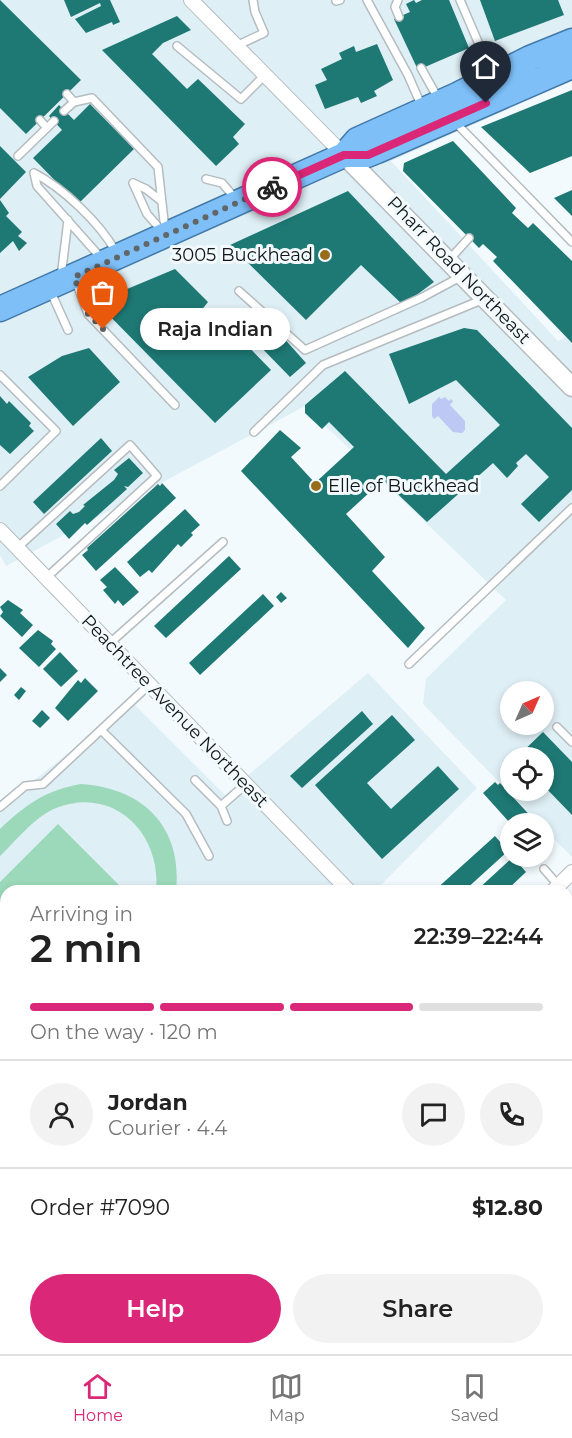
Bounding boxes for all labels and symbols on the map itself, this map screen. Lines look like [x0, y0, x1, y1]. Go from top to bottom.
pin [460, 41, 511, 103]
courier [242, 157, 302, 217]
street label: Pharr Road Northeast [383, 192, 535, 348]
place label: 3005 Buckhead [172, 244, 313, 266]
marker: 3005 Buckhead [318, 248, 332, 262]
pin [77, 267, 128, 329]
callout: Raja Indian [139, 308, 289, 350]
place label: Elle of Buckhead [328, 475, 479, 497]
marker: Elle of Buckhead [309, 479, 323, 493]
street label: Peachtree Avenue Northeast [77, 610, 273, 812]
north arrow [500, 681, 554, 735]

